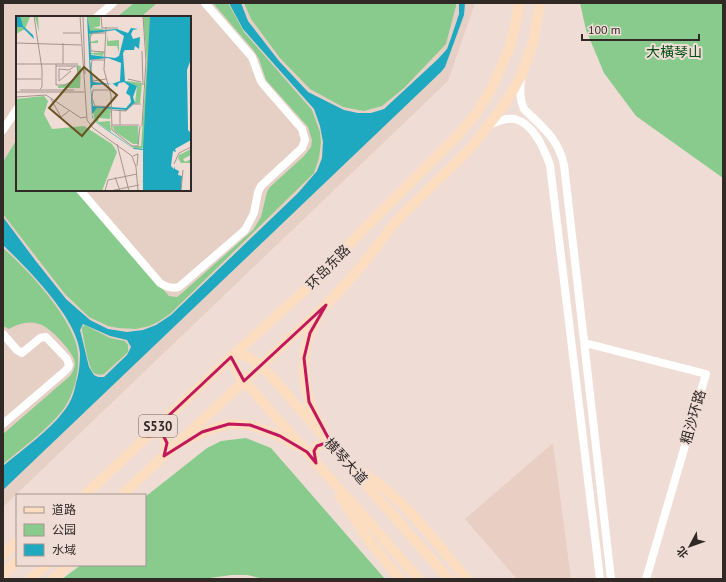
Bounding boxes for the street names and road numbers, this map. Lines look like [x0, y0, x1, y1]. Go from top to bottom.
street label: 环岛东路 [302, 241, 354, 293]
street label: 粗沙环路 [677, 388, 709, 446]
road number: S530 [139, 415, 177, 437]
street label: 横琴大道 [321, 434, 371, 488]

